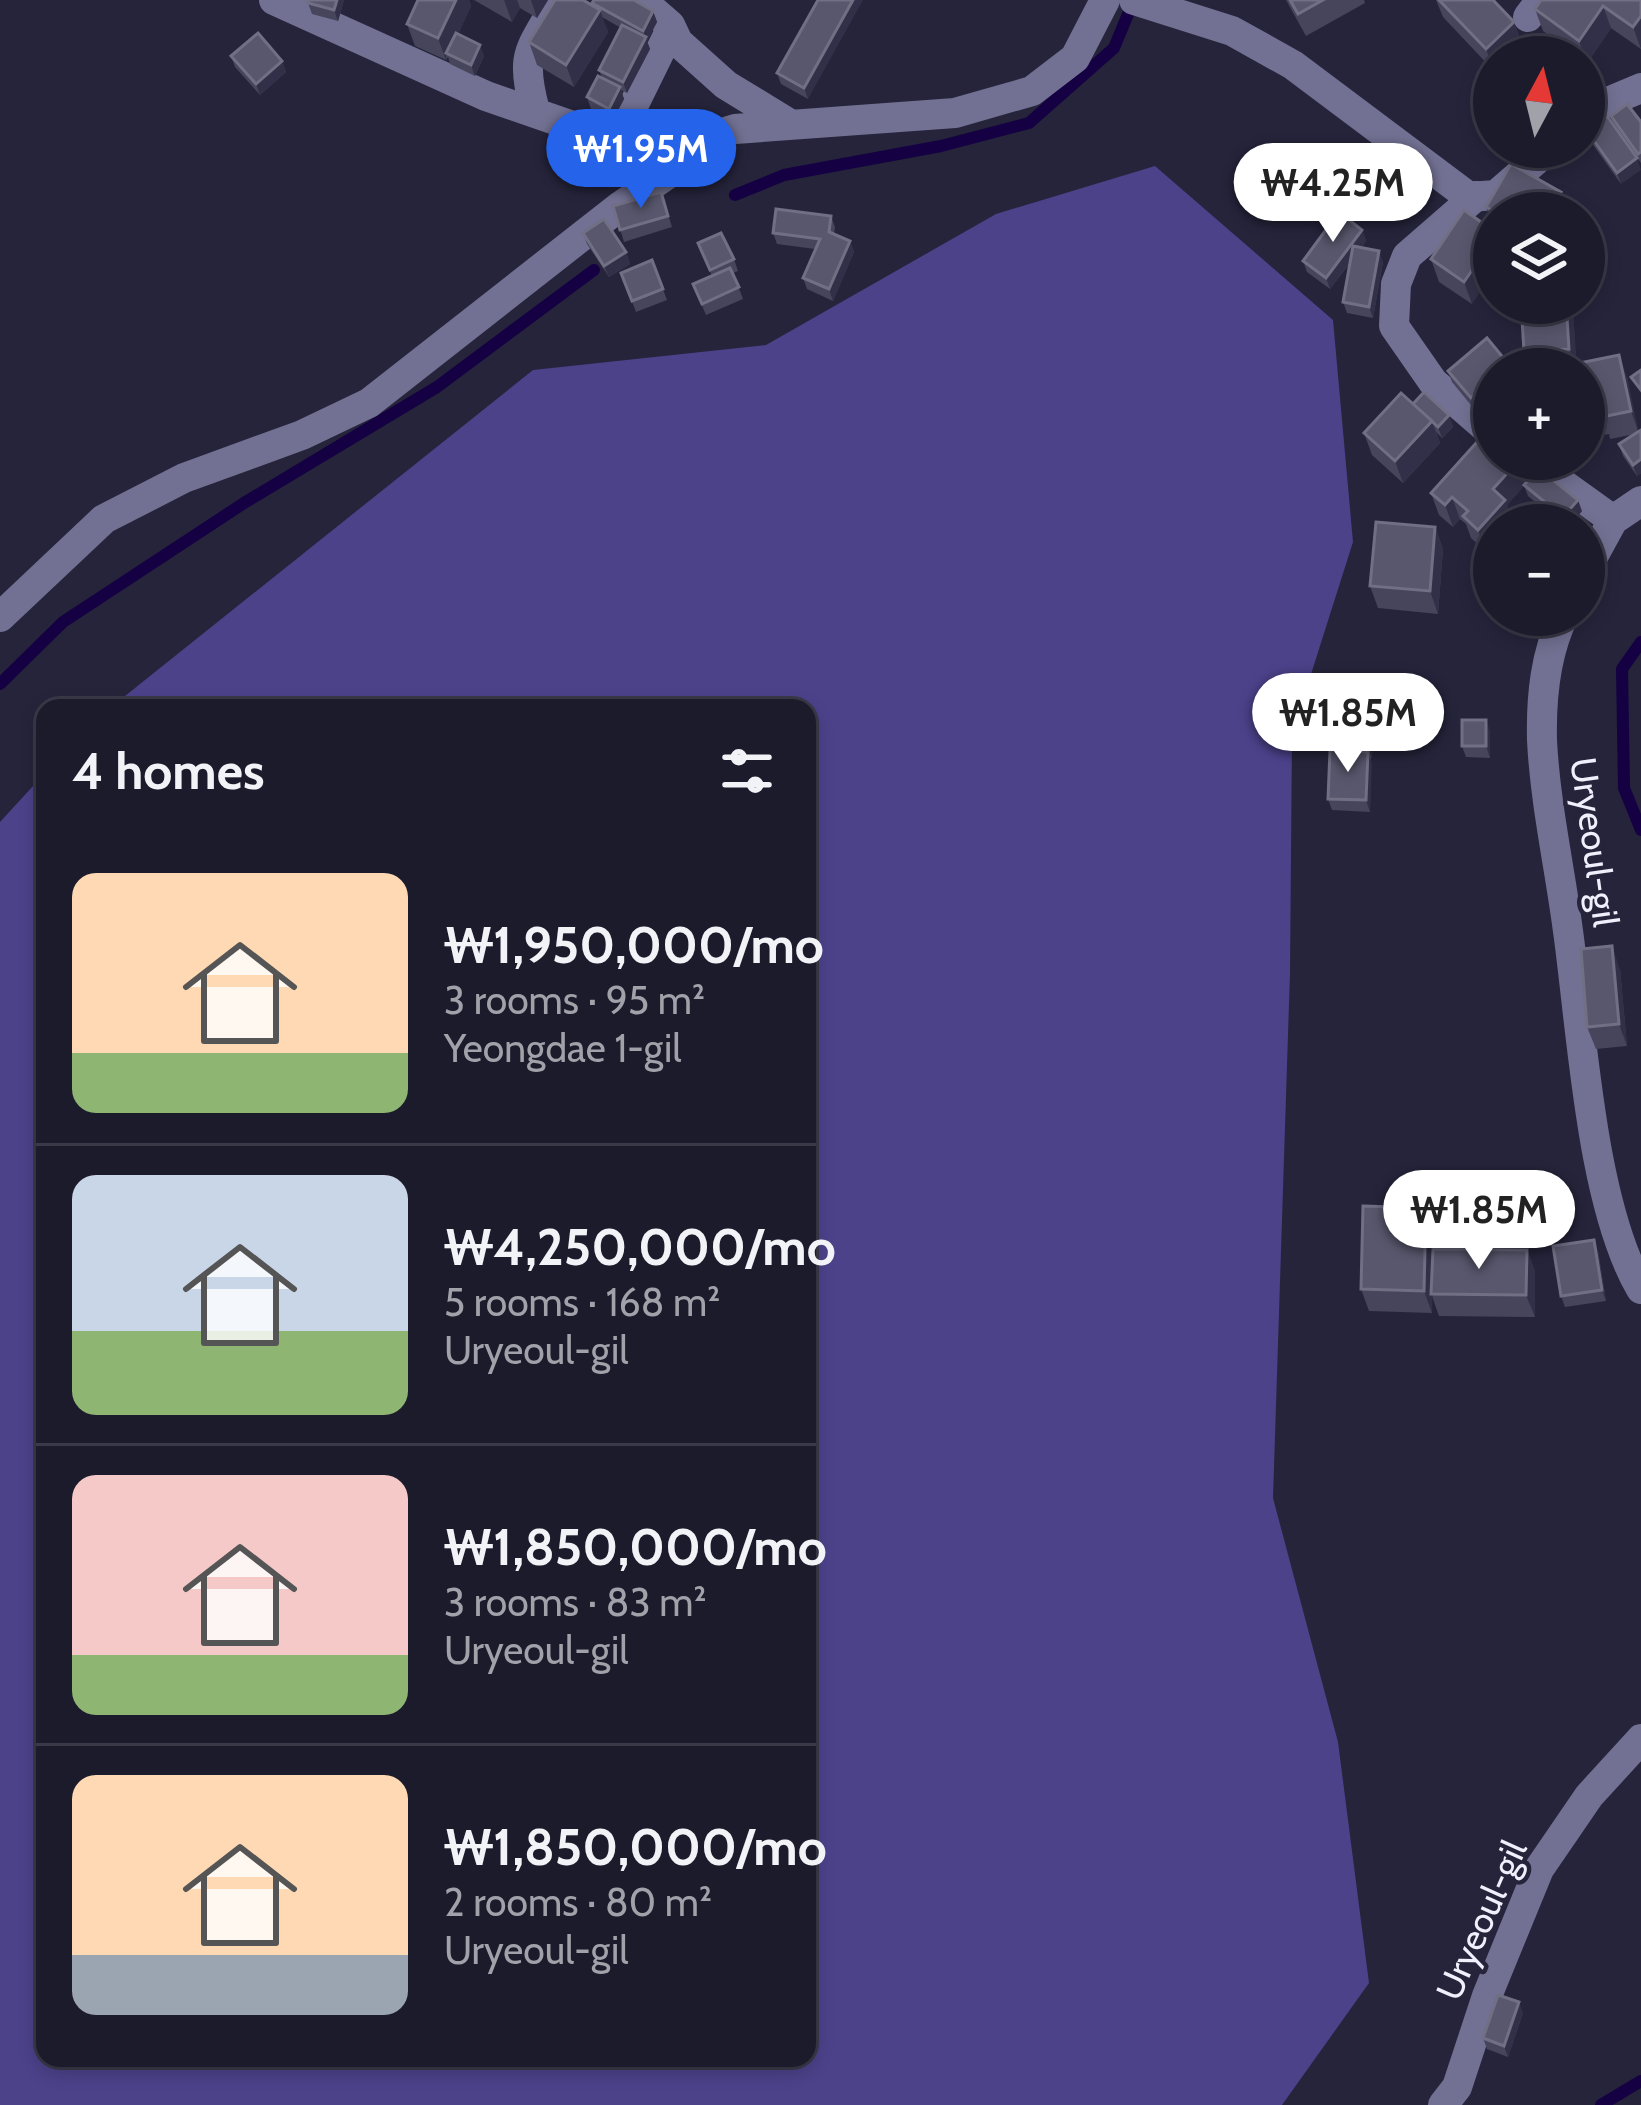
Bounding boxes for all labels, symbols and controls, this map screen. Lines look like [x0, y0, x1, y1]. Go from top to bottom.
north arrow [1473, 36, 1605, 168]
map controls [1473, 36, 1605, 636]
pin: ₩1.95M [543, 109, 739, 211]
text: ₩1.95M [573, 124, 709, 172]
pin: ₩4.25M [1235, 143, 1431, 245]
text: ₩4.25M [1261, 158, 1405, 206]
button: layers [1473, 192, 1605, 324]
button: + [1473, 348, 1605, 480]
button: − [1473, 504, 1605, 636]
pin: ₩1.85M [1250, 673, 1446, 775]
text: ₩1.85M [1279, 688, 1417, 736]
icon: filters [714, 738, 780, 804]
text: 4 homes [72, 740, 264, 802]
street label: Uryeoul-gil [1561, 755, 1629, 930]
text: ₩1,950,000/mo [444, 914, 824, 976]
icon: home [168, 921, 312, 1065]
text: 3 rooms · 95 m² [444, 976, 705, 1024]
text: Yeongdae 1-gil [444, 1024, 681, 1072]
pin: ₩1.85M [1381, 1170, 1577, 1272]
text: ₩1.85M [1410, 1185, 1548, 1233]
text: ₩4,250,000/mo [444, 1216, 836, 1278]
icon: home [168, 1223, 312, 1367]
text: 5 rooms · 168 m² [444, 1278, 720, 1326]
text: Uryeoul-gil [444, 1326, 628, 1374]
text: ₩1,850,000/mo [444, 1516, 827, 1578]
icon: home [168, 1523, 312, 1667]
text: 3 rooms · 83 m² [444, 1578, 706, 1626]
text: Uryeoul-gil [444, 1626, 628, 1674]
text: ₩1,850,000/mo [444, 1816, 827, 1878]
icon: home [168, 1823, 312, 1967]
street label: Uryeoul-gil [1426, 1833, 1536, 2007]
text: 2 rooms · 80 m² [444, 1878, 712, 1926]
text: Uryeoul-gil [444, 1926, 628, 1974]

